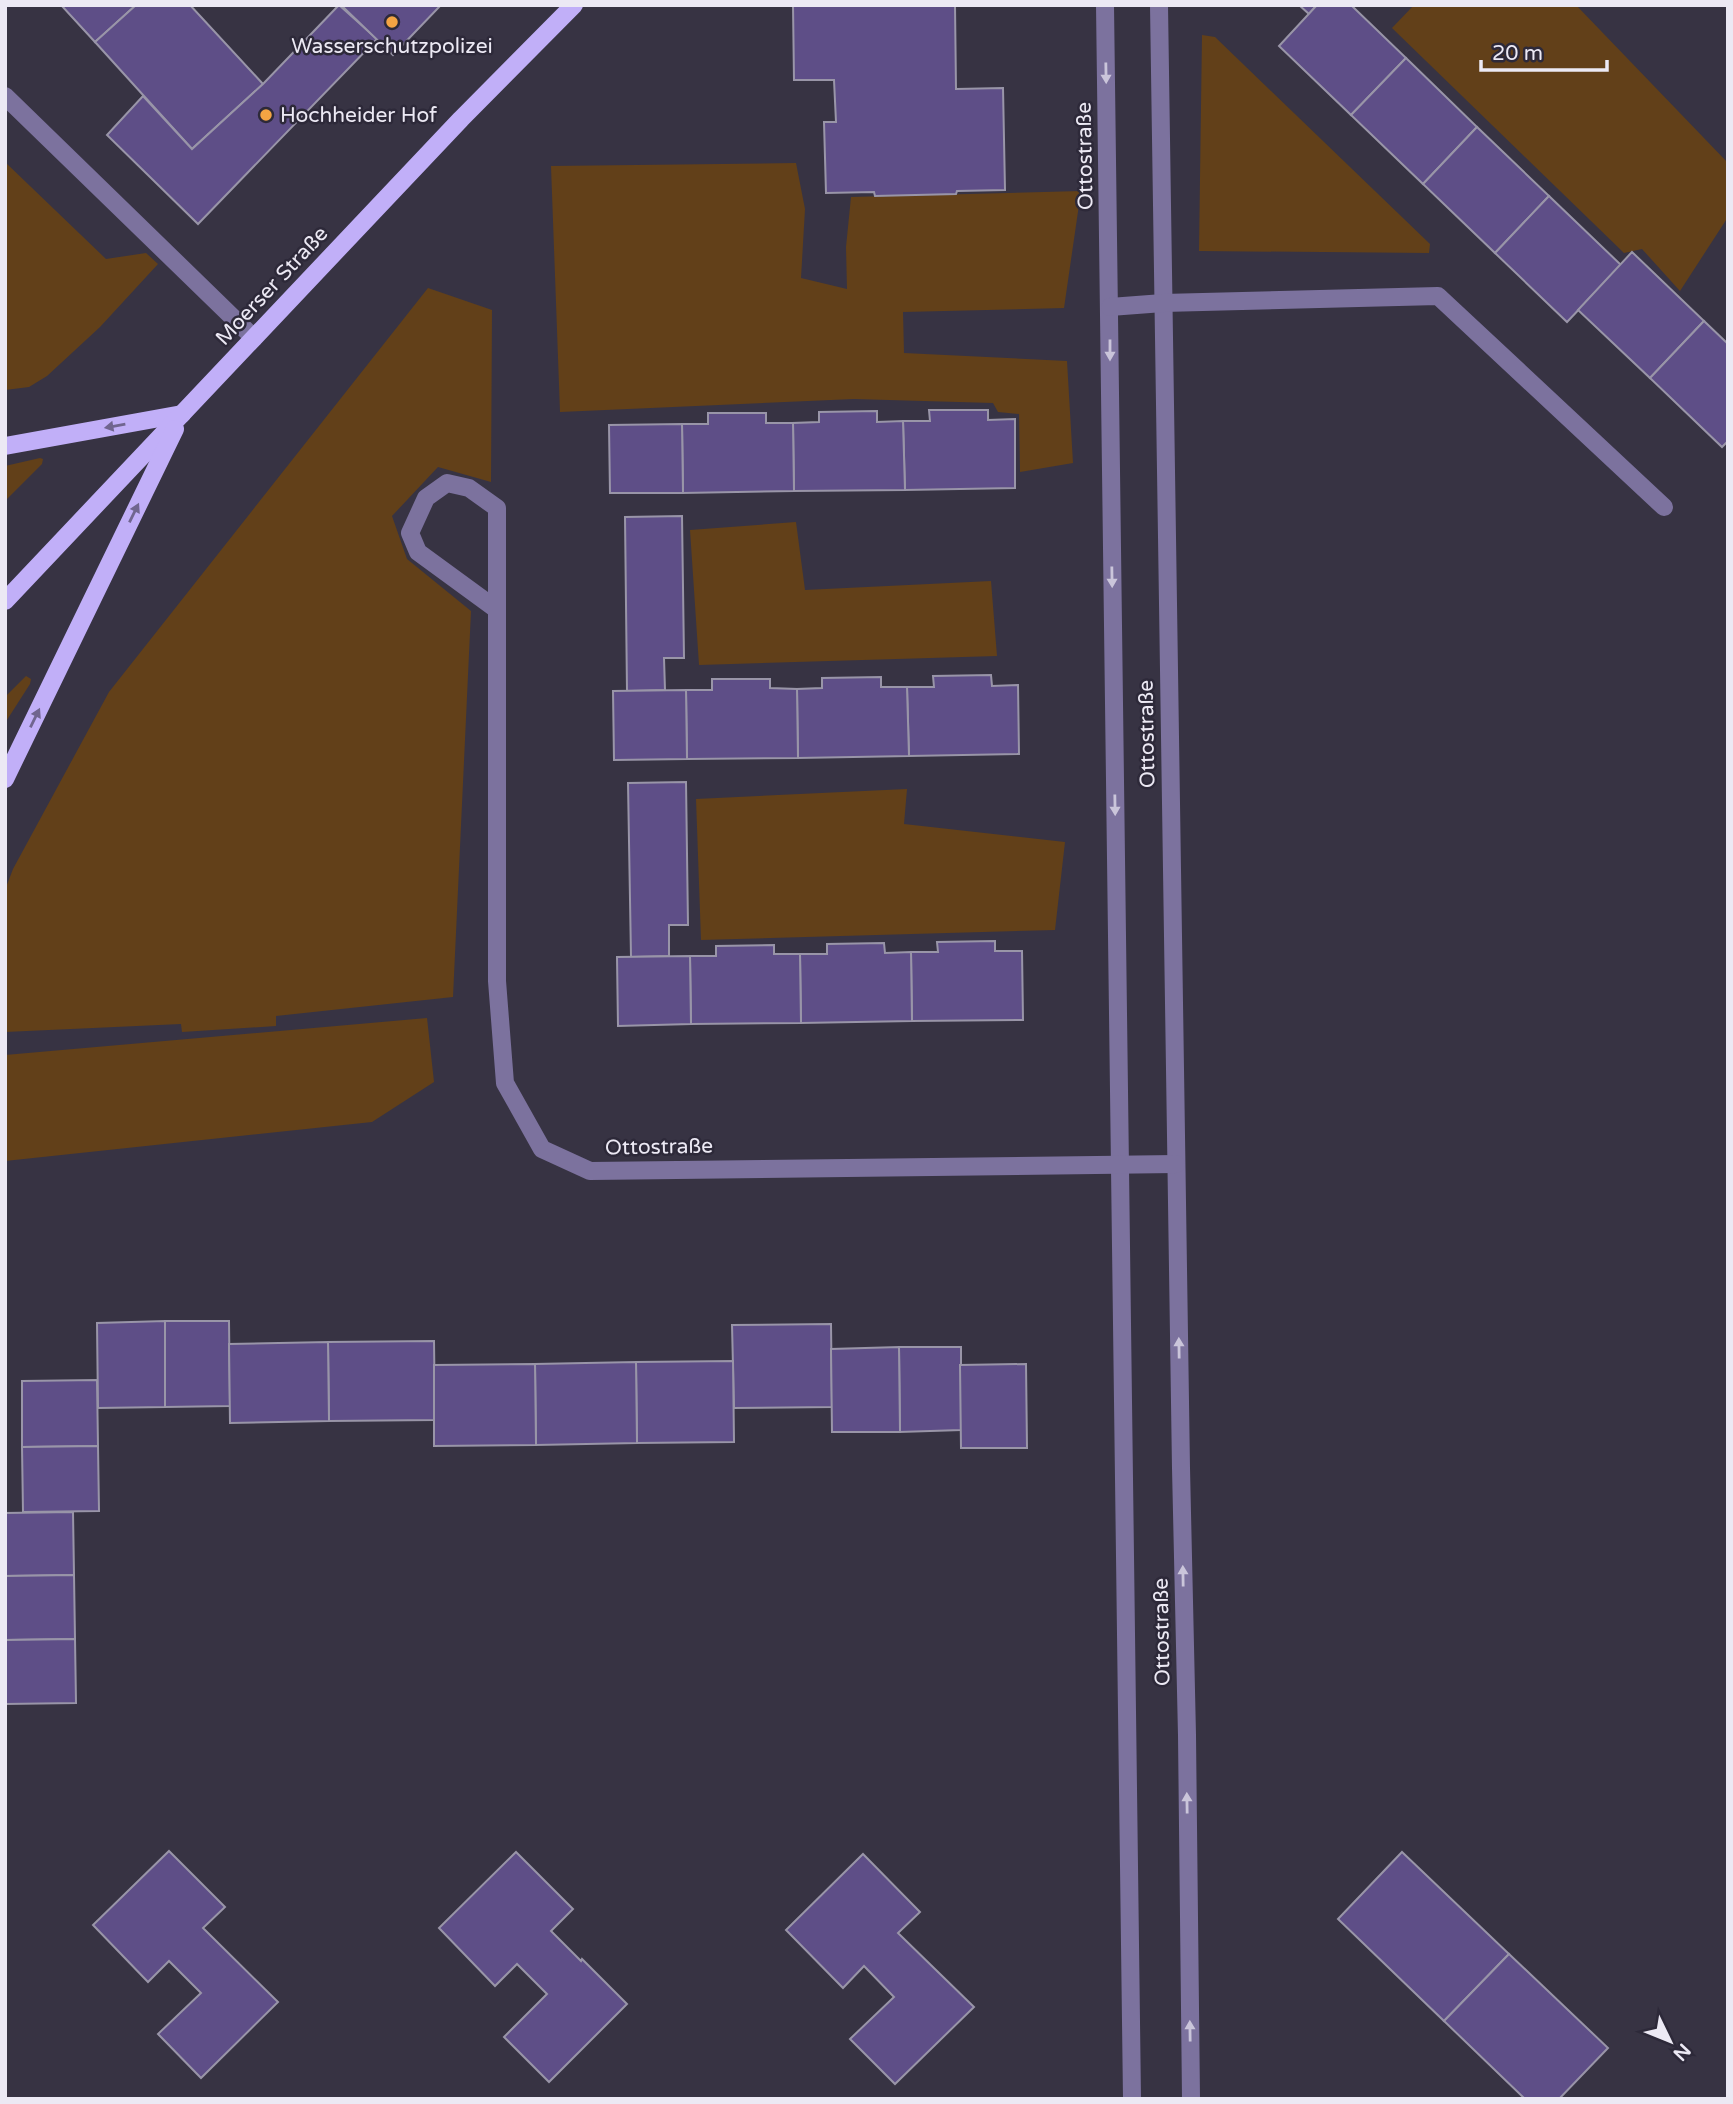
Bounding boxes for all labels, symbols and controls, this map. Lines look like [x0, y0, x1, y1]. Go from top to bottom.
marker: Wasserschutzpolizei [384, 14, 400, 30]
scale bar [1481, 28, 1607, 72]
place label: Wasserschutzpolizei [291, 34, 493, 59]
text: 20 m [1492, 41, 1543, 66]
one-way arrow [1100, 63, 1112, 85]
street label: Ottostraße [1072, 102, 1098, 210]
place label: Hochheider Hof [280, 103, 437, 128]
marker: Hochheider Hof [258, 107, 274, 123]
street label: Moerser Straße [211, 221, 333, 351]
one-way arrow [1104, 339, 1116, 361]
one-way arrow [104, 421, 126, 432]
one-way arrow [128, 503, 140, 523]
one-way arrow [1106, 567, 1118, 589]
street label: Ottostraße [1134, 680, 1160, 788]
one-way arrow [29, 708, 41, 728]
one-way arrow [1109, 794, 1121, 816]
street label: Ottostraße [605, 1134, 713, 1160]
one-way arrow [1174, 1337, 1185, 1359]
one-way arrow [1178, 1564, 1189, 1586]
street label: Ottostraße [1149, 1578, 1175, 1686]
one-way arrow [1182, 1792, 1193, 1814]
north arrow [1635, 2006, 1705, 2076]
one-way arrow [1184, 2019, 1195, 2041]
text: N [1668, 2039, 1695, 2065]

